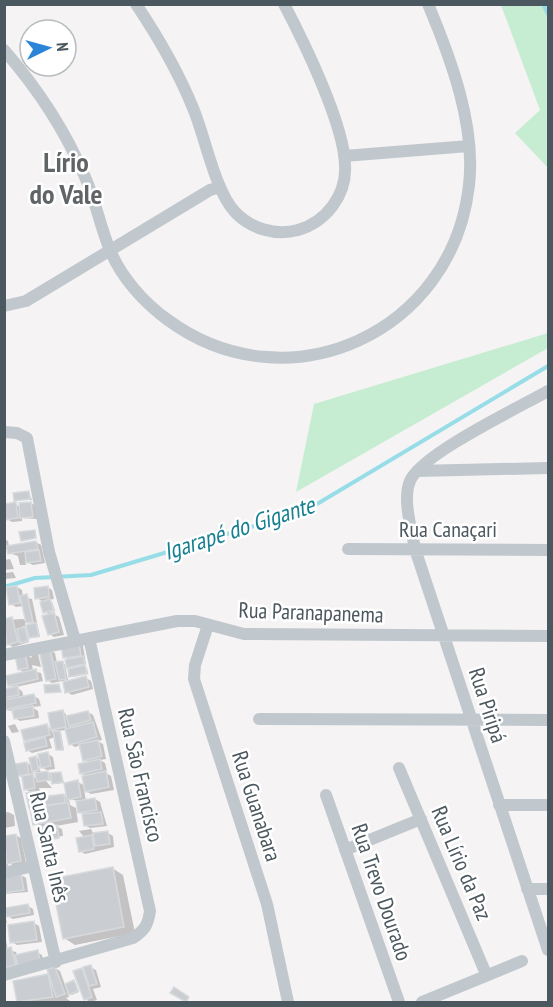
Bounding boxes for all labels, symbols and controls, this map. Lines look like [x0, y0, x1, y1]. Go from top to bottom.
north arrow [18, 18, 78, 78]
text: N [53, 42, 73, 52]
district label: Lírio do Vale [29, 143, 103, 212]
water label: Igarapé do Gigante [160, 488, 320, 567]
street label: Rua Canaçari [399, 515, 497, 543]
street label: Rua Paranapanema [238, 595, 384, 629]
street label: Rua Piripá [463, 664, 513, 746]
street label: Rua São Francisco [112, 705, 170, 845]
street label: Rua Guanabara [226, 747, 288, 865]
street label: Rua Santa Inês [24, 789, 76, 905]
street label: Rua Lírio da Paz [425, 802, 499, 924]
street label: Rua Trevo Dourado [346, 820, 418, 964]

